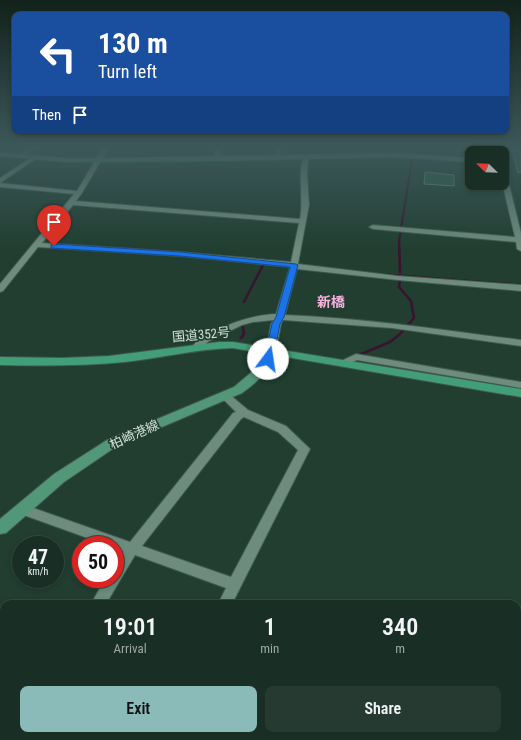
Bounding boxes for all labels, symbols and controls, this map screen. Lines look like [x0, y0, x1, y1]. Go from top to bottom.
text: 130 m [98, 27, 168, 60]
icon: left [32, 28, 84, 80]
text: Turn left [98, 61, 157, 82]
icon: arrive [69, 104, 91, 126]
text: Then [32, 106, 61, 124]
north arrow [465, 146, 509, 190]
map controls [465, 146, 509, 190]
pin [37, 205, 71, 246]
icon: arrive [43, 211, 65, 233]
district label: 新橋 [317, 294, 345, 310]
street label: 国道352号 [171, 324, 231, 345]
position arrow [247, 338, 289, 380]
street label: 柏崎港線 [107, 417, 161, 452]
speed limit sign: 50 [72, 536, 124, 588]
text: 47 [28, 545, 48, 569]
text: km/h [28, 566, 48, 577]
text: 19:01 [103, 613, 157, 641]
text: 1 [264, 613, 276, 641]
text: 340 [382, 613, 418, 641]
text: Arrival [114, 641, 147, 656]
text: min [260, 641, 279, 656]
text: m [395, 641, 405, 656]
button: Exit [20, 686, 257, 732]
button: Share [265, 686, 501, 732]

